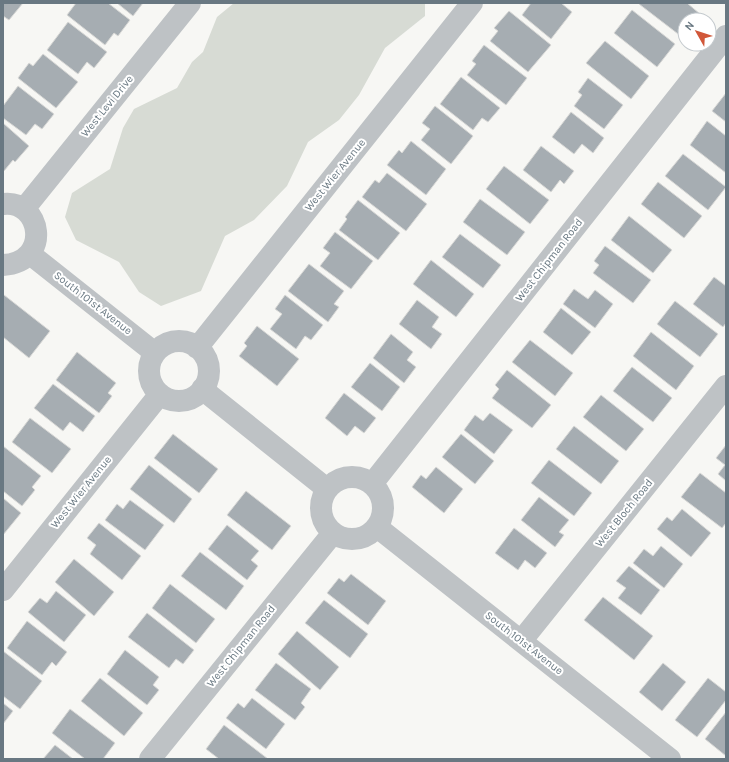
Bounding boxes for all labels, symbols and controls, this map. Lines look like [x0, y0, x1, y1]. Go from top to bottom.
north arrow [677, 12, 717, 52]
text: N [682, 19, 697, 33]
street label: West Levi Drive [78, 72, 136, 139]
street label: West Wier Avenue [302, 136, 368, 214]
street label: West Chipman Road [513, 216, 585, 304]
street label: South 101st Avenue [51, 269, 135, 338]
street label: West Wier Avenue [48, 453, 114, 531]
street label: West Bloch Road [593, 476, 655, 550]
street label: West Chipman Road [204, 602, 278, 690]
street label: South 101st Avenue [482, 609, 566, 678]

